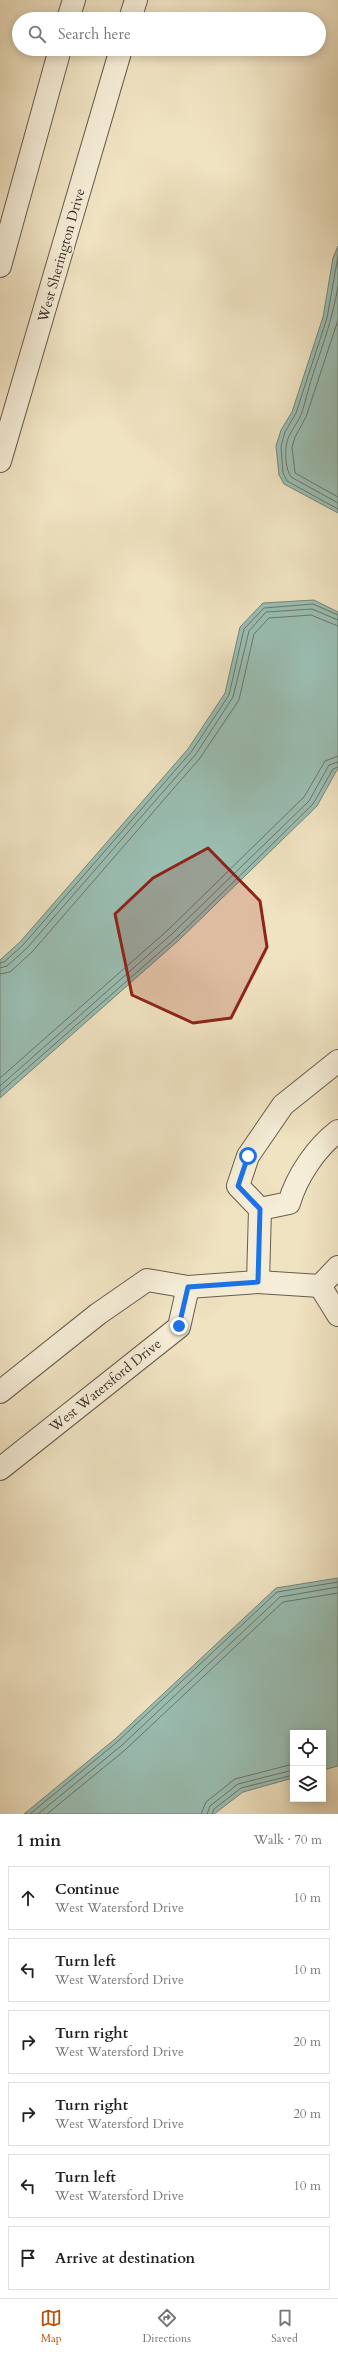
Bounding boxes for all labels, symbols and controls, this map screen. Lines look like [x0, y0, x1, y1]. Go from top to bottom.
search box [12, 12, 326, 56]
icon: search [26, 23, 48, 45]
text: Search here [58, 24, 131, 44]
street label: West Sherington Drive [33, 186, 90, 325]
route start [239, 1147, 257, 1165]
route end [170, 1317, 188, 1335]
street label: West Watersford Drive [45, 1334, 165, 1437]
map controls [290, 1730, 326, 1802]
button: locate [290, 1730, 326, 1766]
button: layers [290, 1766, 326, 1802]
text: 1 min [16, 1829, 61, 1852]
text: Walk · 70 m [254, 1831, 322, 1849]
text: Continue [55, 1879, 120, 1899]
icon: ahead [17, 1887, 39, 1909]
text: 10 m [293, 1889, 321, 1907]
text: West Watersford Drive [55, 1899, 184, 1917]
text: Turn left [55, 1951, 116, 1971]
icon: left [17, 1959, 39, 1981]
text: 10 m [293, 1961, 321, 1979]
text: West Watersford Drive [55, 1971, 184, 1989]
text: Turn right [55, 2023, 128, 2043]
icon: right [17, 2031, 39, 2053]
text: 20 m [293, 2033, 321, 2051]
text: West Watersford Drive [55, 2043, 184, 2061]
text: Turn right [55, 2095, 128, 2115]
icon: right [17, 2103, 39, 2125]
text: 20 m [293, 2105, 321, 2123]
text: West Watersford Drive [55, 2115, 184, 2133]
text: Turn left [55, 2167, 116, 2187]
icon: left [17, 2175, 39, 2197]
text: 10 m [293, 2177, 321, 2195]
text: West Watersford Drive [55, 2187, 184, 2205]
icon: arrive [17, 2247, 39, 2269]
text: Arrive at destination [55, 2248, 195, 2268]
tab: Map [40, 2307, 62, 2346]
tab: Directions [142, 2307, 191, 2346]
tab: Saved [271, 2307, 298, 2346]

